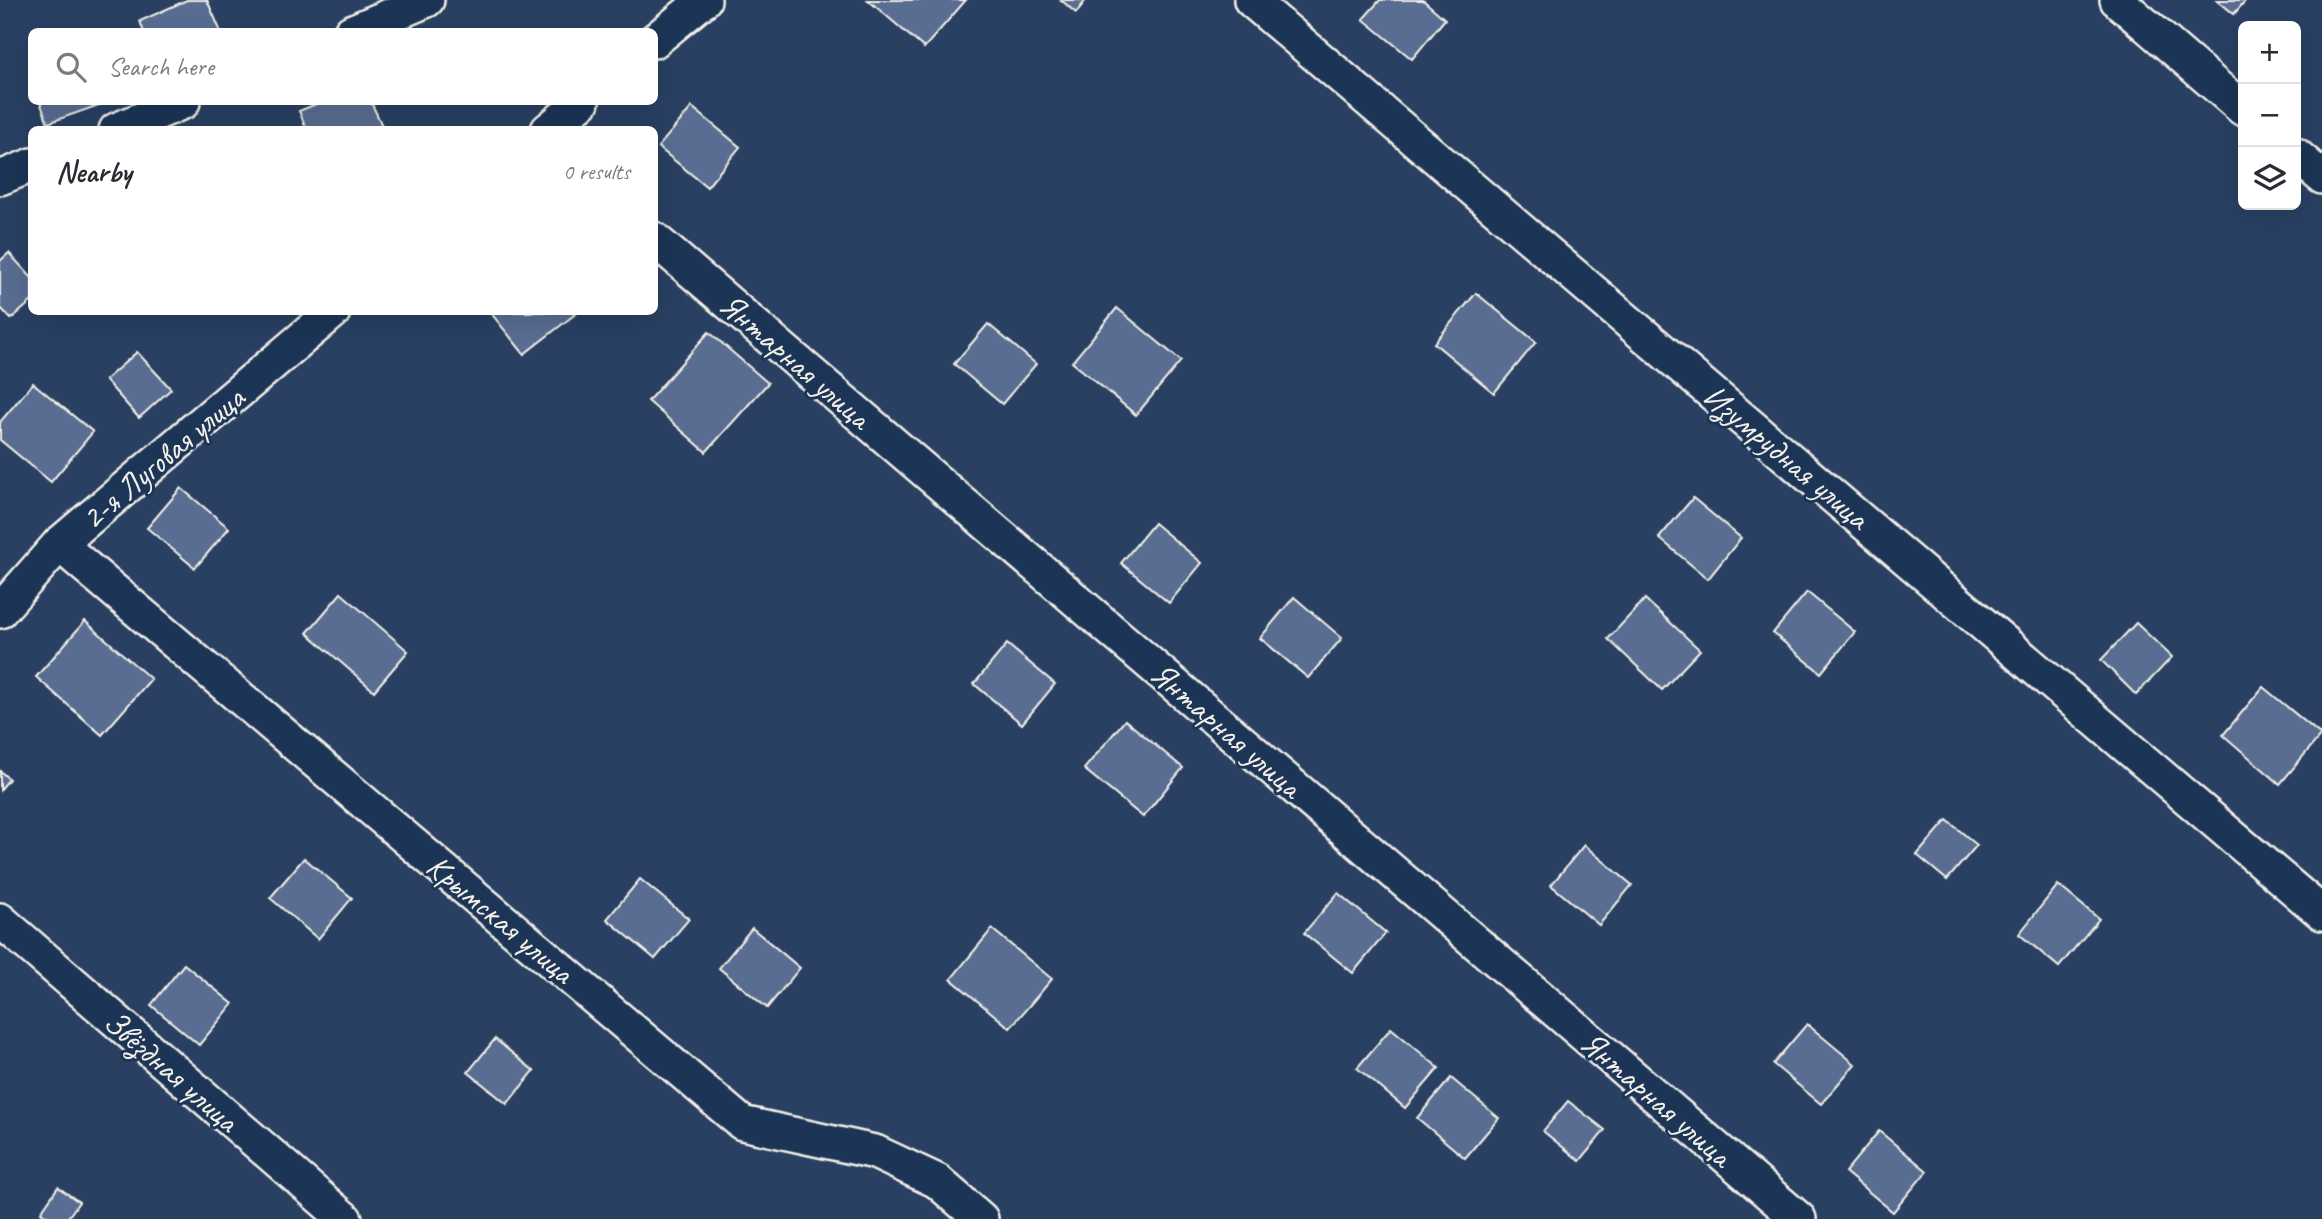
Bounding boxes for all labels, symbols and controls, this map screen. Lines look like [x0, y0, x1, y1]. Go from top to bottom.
map controls [2238, 21, 2301, 210]
button: + [2238, 21, 2301, 84]
search box [28, 28, 658, 105]
icon: search [52, 48, 90, 86]
text: Search here [108, 50, 214, 83]
button: − [2238, 84, 2301, 147]
button: layers [2238, 147, 2301, 210]
text: Nearby [56, 153, 132, 191]
text: 0 results [563, 157, 630, 186]
street label: Янтарная улица [711, 284, 882, 440]
street label: Изумрудная улица [1695, 375, 1880, 540]
street label: 2-я Луговая улица [72, 376, 254, 538]
street label: Янтарная улица [1142, 653, 1313, 809]
street label: Крымская улица [418, 845, 584, 994]
street label: Звёздная улица [95, 1001, 249, 1142]
street label: Янтарная улица [1572, 1022, 1743, 1178]

